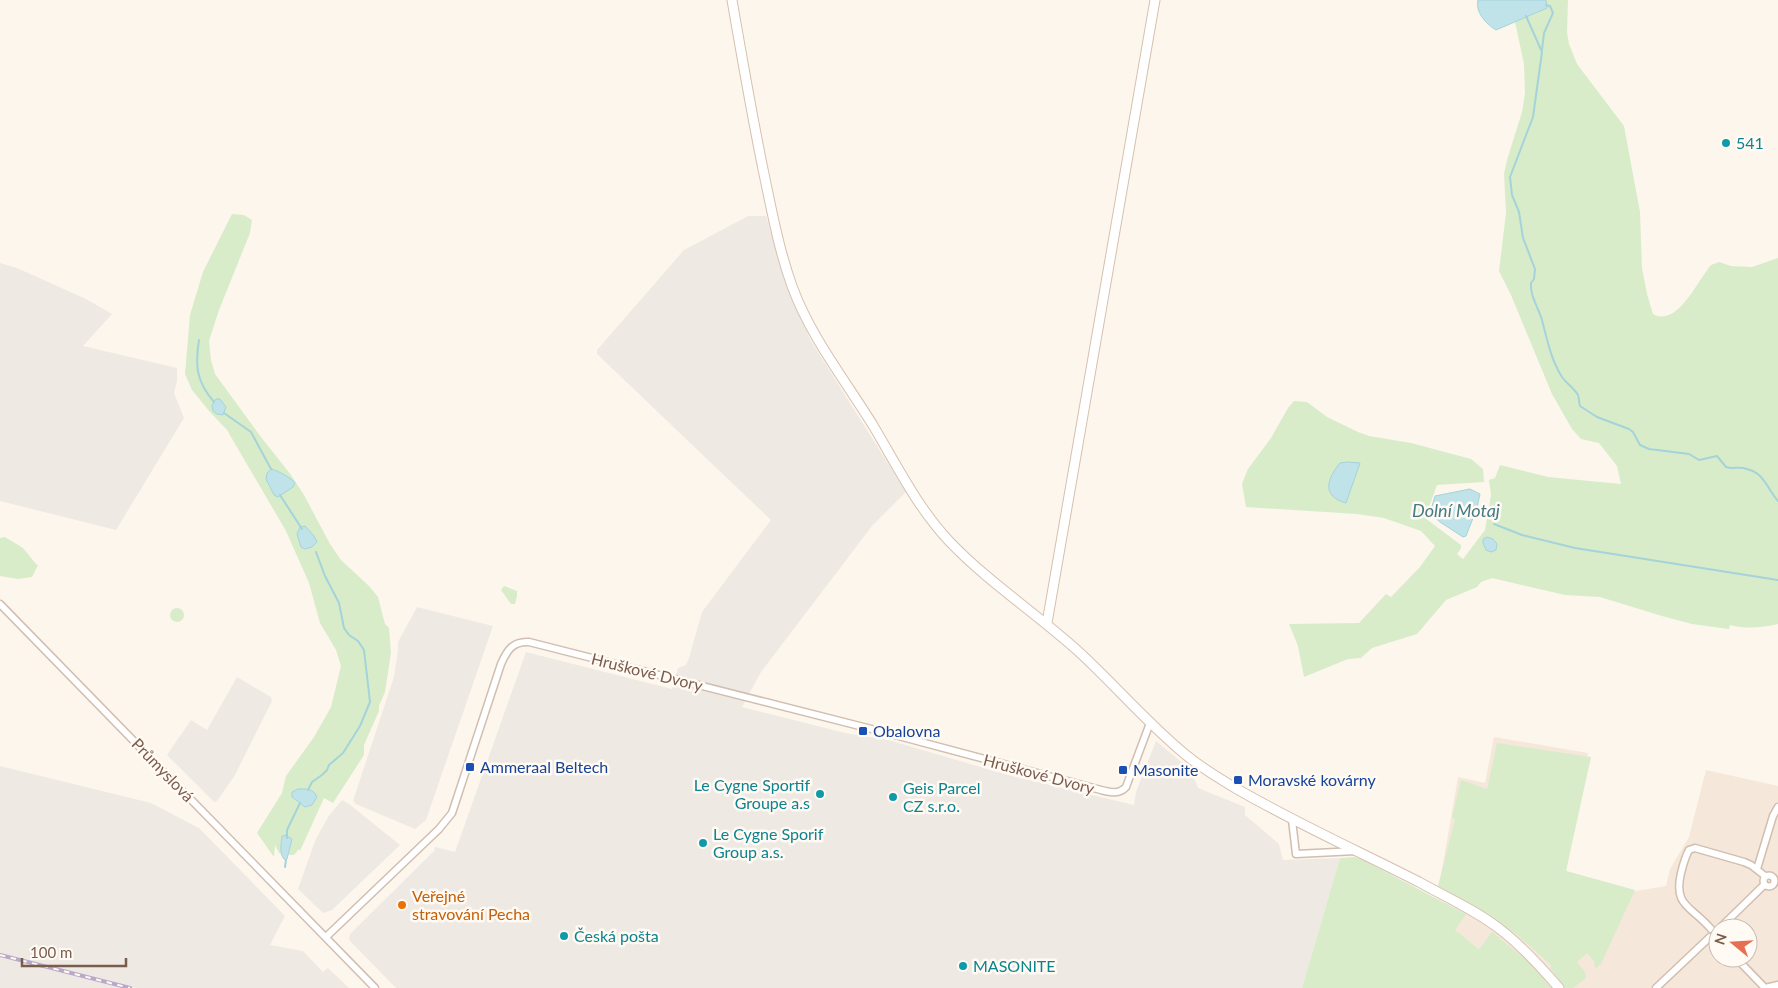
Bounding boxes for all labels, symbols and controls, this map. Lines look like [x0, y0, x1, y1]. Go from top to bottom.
place label: 541 [1736, 133, 1764, 152]
marker: 541 [1720, 137, 1732, 149]
water label: Dolní Motaj [1412, 499, 1500, 521]
street label: Hruškové Dvory [589, 648, 706, 695]
place label: Obalovna [873, 721, 940, 740]
marker: Obalovna [857, 725, 869, 737]
street label: Průmyslová [128, 734, 198, 805]
street label: Hruškové Dvory [982, 750, 1097, 798]
place label: Ammeraal Beltech [480, 757, 608, 776]
place label: Masonite [1133, 760, 1198, 779]
marker: Ammeraal Beltech [464, 761, 476, 773]
marker: Masonite [1117, 764, 1129, 776]
place label: Moravské kovárny [1248, 770, 1377, 789]
marker: Moravské kovárny [1232, 774, 1244, 786]
place label: Le Cygne Sportif Groupe a.s [694, 775, 810, 812]
place label: Geis Parcel CZ s.r.o. [903, 778, 980, 815]
marker: Le Cygne Sportif Groupe a.s [814, 788, 826, 800]
marker: Geis Parcel CZ s.r.o. [887, 791, 899, 803]
place label: Le Cygne Sporif Group a.s. [713, 824, 824, 861]
marker: Le Cygne Sporif Group a.s. [697, 837, 709, 849]
place label: Veřejné stravování Pecha [412, 886, 530, 923]
marker: Veřejné stravování Pecha [396, 899, 408, 911]
north arrow [1708, 918, 1758, 968]
place label: Česká pošta [574, 926, 659, 945]
marker: Česká pošta [558, 930, 570, 942]
text: N [1710, 931, 1730, 947]
scale bar [22, 936, 126, 968]
text: 100 m [30, 943, 72, 961]
place label: MASONITE [973, 956, 1056, 975]
marker: MASONITE [957, 960, 969, 972]

